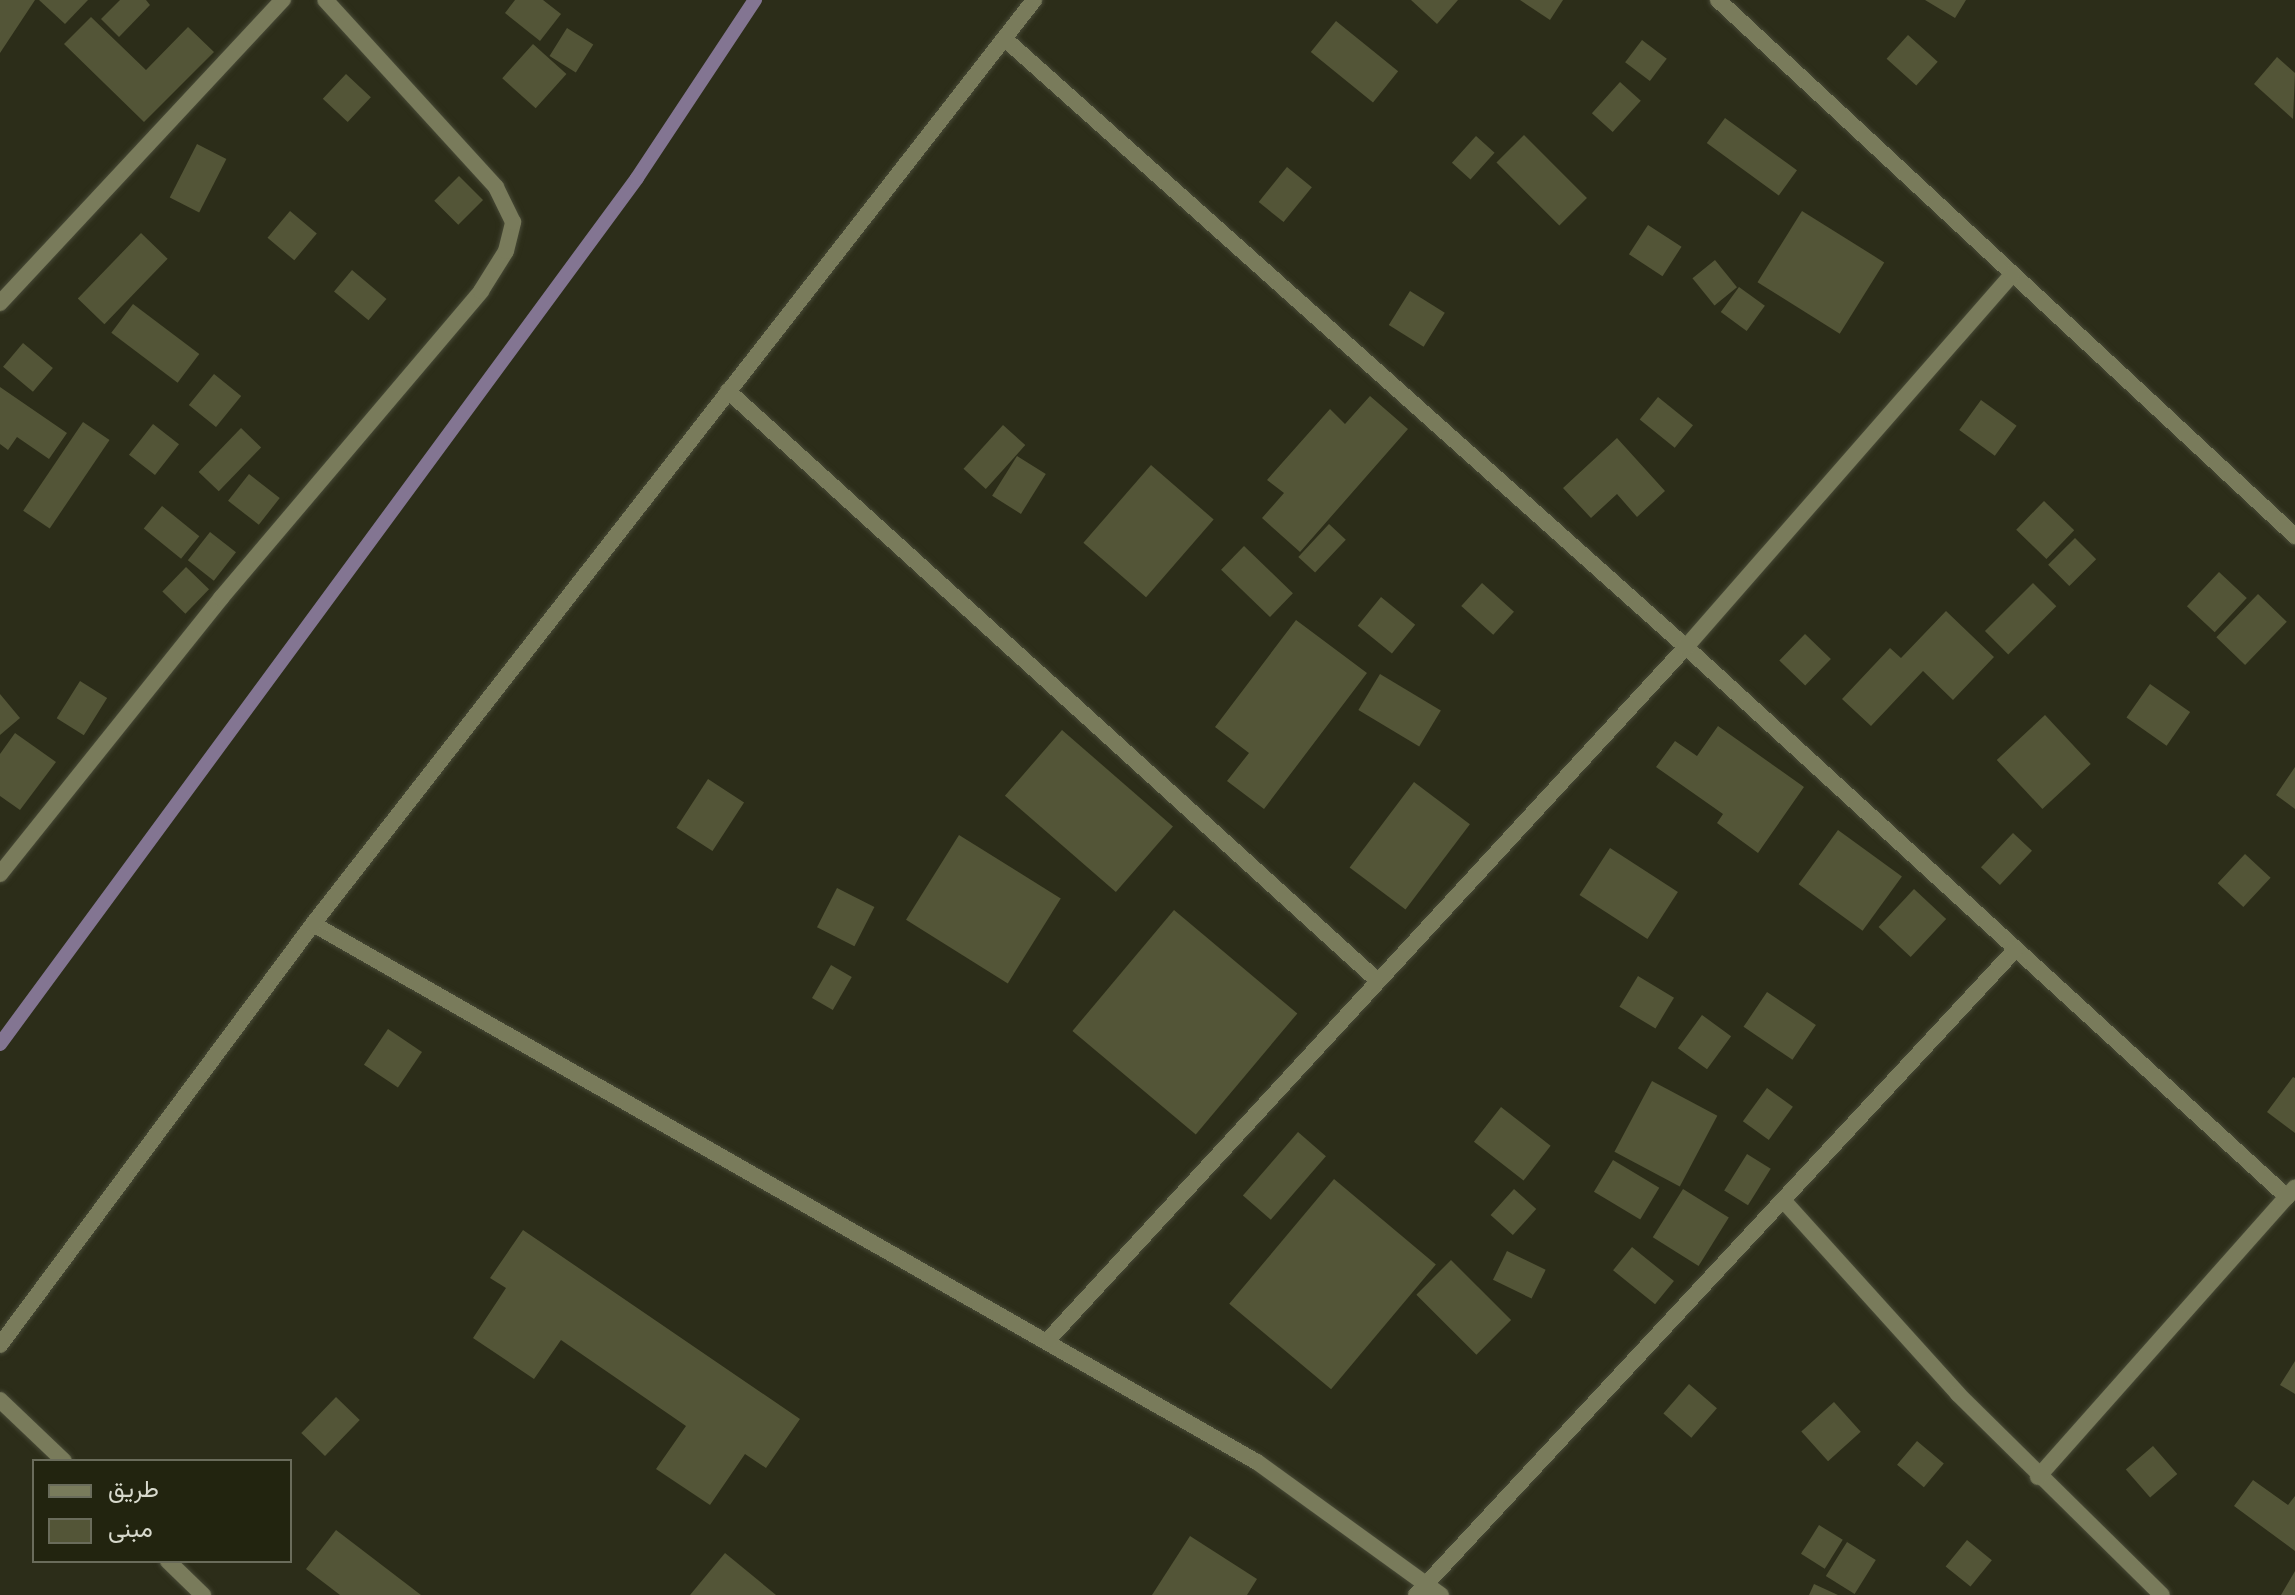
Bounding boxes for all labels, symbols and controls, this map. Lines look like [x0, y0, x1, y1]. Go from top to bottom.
legend [32, 1459, 292, 1563]
text: طريق [108, 1472, 159, 1507]
text: مبنى [108, 1512, 153, 1547]

